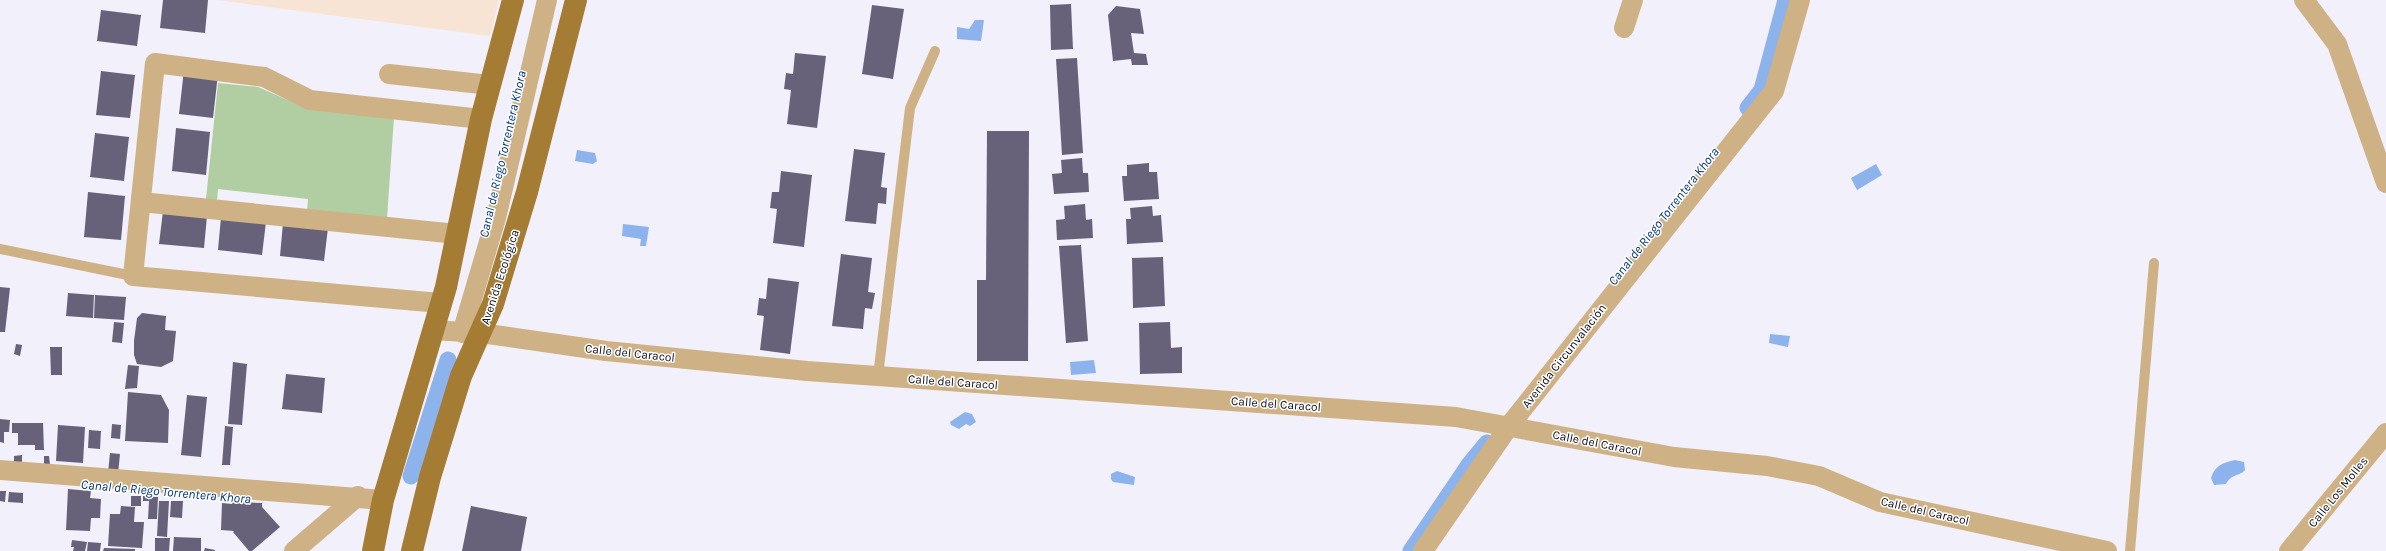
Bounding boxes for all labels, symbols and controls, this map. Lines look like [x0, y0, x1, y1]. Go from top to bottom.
water label: Canal de Riego Torrentera Khora [476, 69, 529, 239]
water label: Canal de Riego Torrentera Khora [1605, 144, 1722, 288]
street label: Avenida Ecológica [478, 228, 522, 326]
street label: Avenida Circunvalación [1519, 301, 1609, 411]
street label: Calle del Caracol [584, 341, 676, 365]
street label: Calle del Caracol [908, 372, 998, 392]
street label: Calle del Caracol [1231, 394, 1321, 414]
street label: Calle del Caracol [1551, 428, 1643, 458]
street label: Calle Los Molles [2305, 454, 2371, 530]
water label: Canal de Riego Torrentera Khora [80, 477, 252, 506]
street label: Calle del Caracol [1879, 494, 1971, 528]

